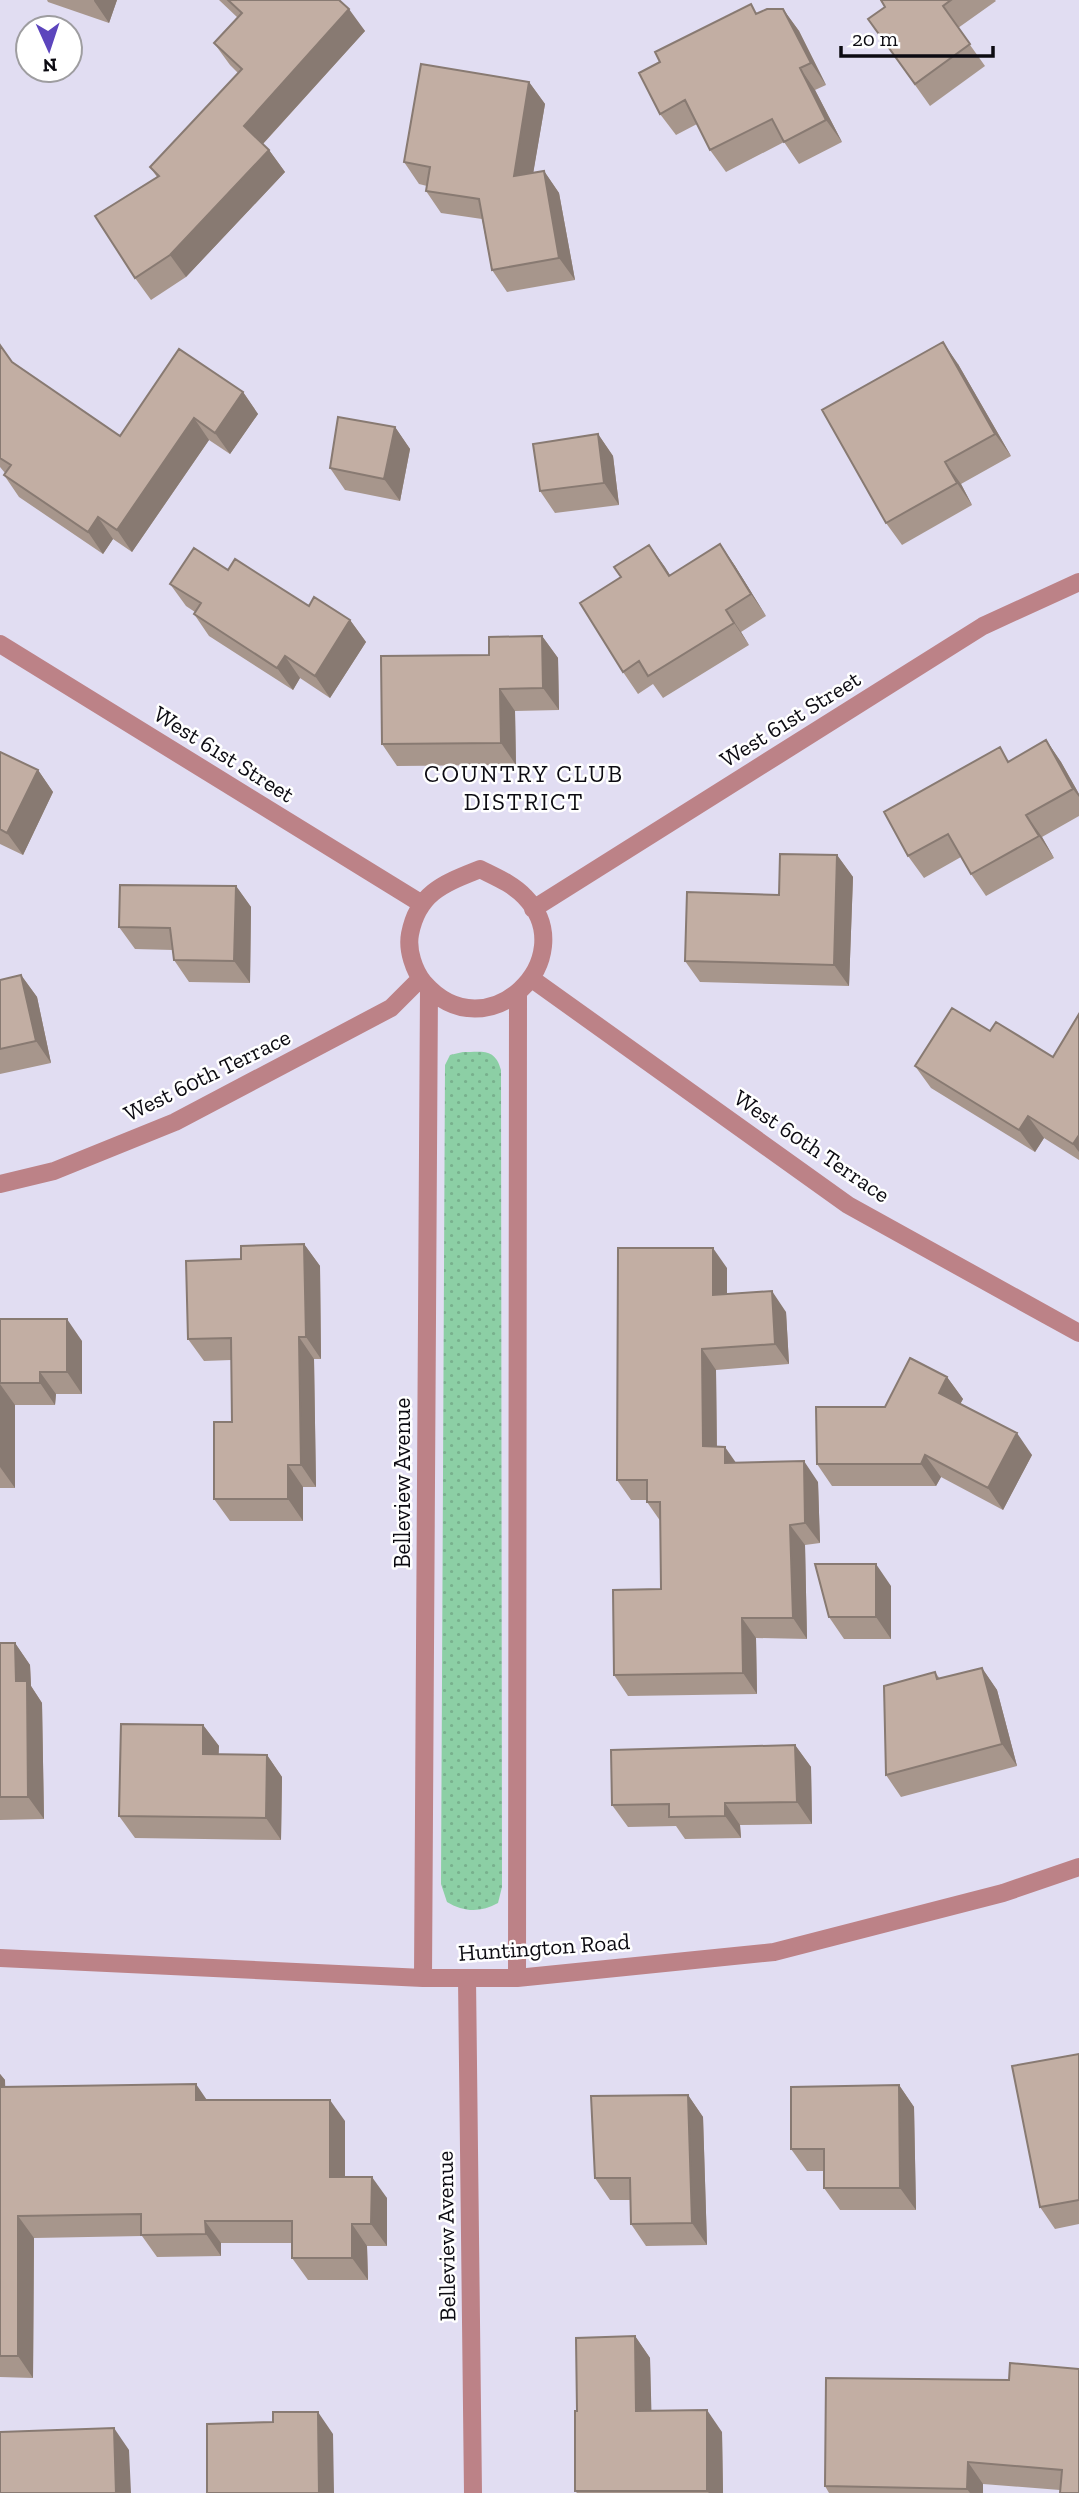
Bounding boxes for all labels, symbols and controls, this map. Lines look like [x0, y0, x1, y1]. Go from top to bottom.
north arrow [14, 14, 84, 84]
scale bar [841, 14, 993, 58]
text: 20 m [852, 26, 898, 51]
text: N [42, 54, 58, 77]
street label: West 61st Street [714, 664, 866, 773]
street label: West 61st Street [148, 700, 300, 809]
district label: COUNTRY CLUB DISTRICT [424, 759, 624, 816]
street label: West 60th Terrace [119, 1023, 295, 1127]
street label: West 60th Terrace [729, 1084, 895, 1208]
street label: Belleview Avenue [388, 1398, 416, 1568]
street label: Huntington Road [457, 1927, 631, 1967]
street label: Belleview Avenue [431, 2150, 461, 2322]

